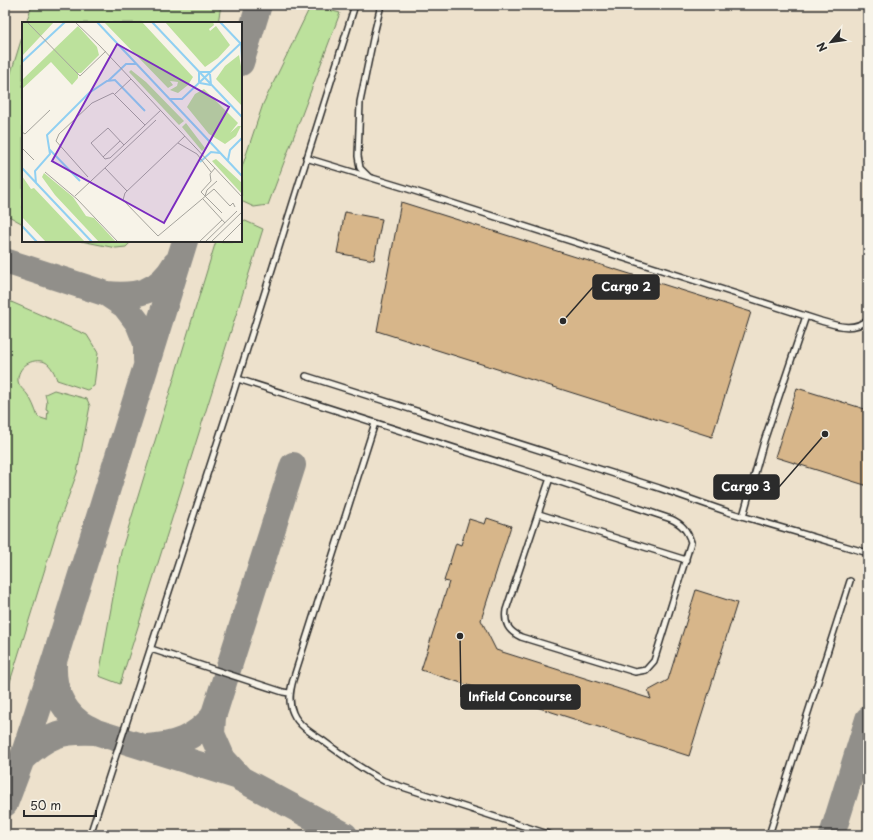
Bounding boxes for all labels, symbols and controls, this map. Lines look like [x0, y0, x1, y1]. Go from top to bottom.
inset map [22, 22, 242, 242]
north arrow [811, 22, 851, 62]
text: N [812, 39, 831, 55]
callout: Cargo 2 [593, 275, 659, 299]
text: Cargo 2 [601, 277, 651, 295]
callout: Cargo 3 [714, 475, 779, 499]
text: Cargo 3 [721, 477, 771, 495]
callout: Infield Concourse [461, 685, 580, 709]
text: Infield Concourse [468, 687, 572, 705]
scale bar [24, 792, 96, 818]
text: 50 m [30, 796, 61, 814]

